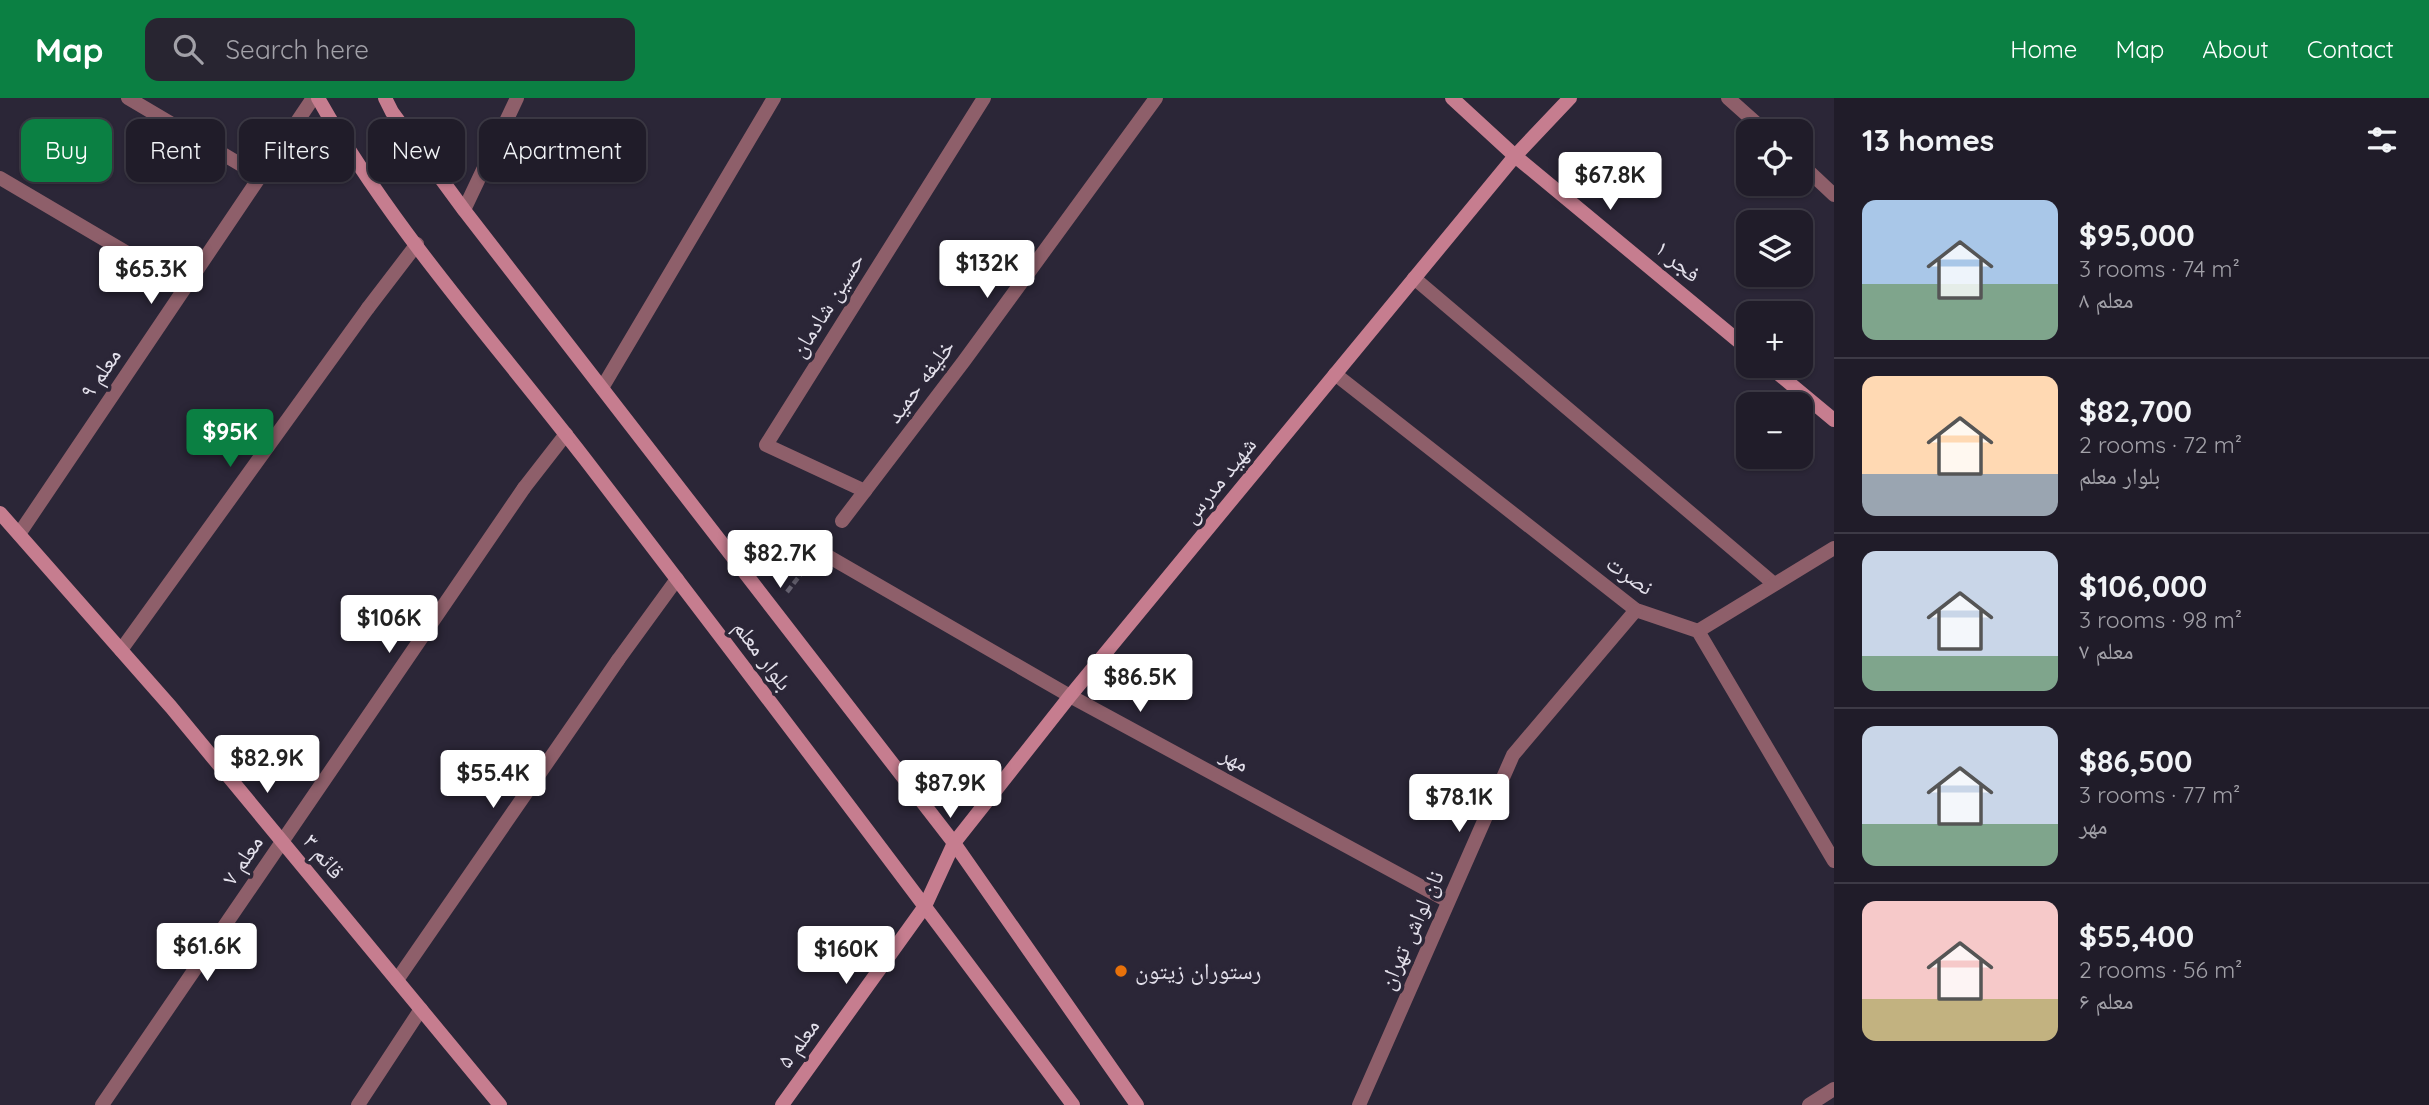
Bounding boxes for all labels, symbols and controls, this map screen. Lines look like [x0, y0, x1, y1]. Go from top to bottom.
search box [145, 18, 635, 81]
text: Map [35, 29, 103, 70]
icon: search [169, 30, 207, 68]
text: Search here [225, 33, 369, 66]
text: Home [2010, 34, 2077, 64]
text: Map [2115, 34, 2164, 64]
text: About [2202, 34, 2269, 64]
text: Contact [2307, 34, 2394, 64]
chip: Buy [21, 119, 112, 182]
chip: Rent [126, 119, 225, 182]
chip: Filters [239, 119, 354, 182]
chip: New [368, 119, 465, 182]
chip: Apartment [479, 119, 646, 182]
map controls [1736, 119, 1813, 469]
button: locate [1736, 119, 1813, 196]
text: 13 homes [1862, 121, 1994, 159]
icon: filters [2363, 121, 2401, 159]
pin: $67.8K [1553, 152, 1667, 212]
text: $67.8K [1575, 160, 1645, 189]
button: layers [1736, 210, 1813, 287]
text: $95,000 [2079, 216, 2195, 254]
icon: home [1918, 228, 2002, 312]
street label: فجر ۱ [1650, 233, 1707, 288]
pin: $132K [938, 240, 1036, 300]
pin: $65.3K [94, 246, 208, 306]
street label: حسین شادمان [783, 247, 870, 363]
text: $132K [955, 248, 1019, 277]
text: $65.3K [115, 254, 187, 283]
text: 3 rooms · 74 m² [2079, 254, 2240, 283]
text: معلم ۸ [2079, 285, 2133, 314]
button: + [1736, 301, 1813, 378]
street label: خلیفه حمید [879, 333, 961, 428]
street label: معلم ۹ [72, 342, 128, 404]
button: − [1736, 392, 1813, 469]
text: $82,700 [2079, 392, 2192, 430]
icon: home [1918, 404, 2002, 488]
pin: $95K [189, 410, 271, 469]
text: $95K [202, 417, 258, 446]
text: 2 rooms · 72 m² [2079, 430, 2242, 459]
street label: شهید مدرس [1175, 431, 1262, 529]
text: بلوار معلم [2079, 461, 2160, 490]
pin: $82.7K [723, 531, 837, 590]
text: $82.7K [744, 538, 816, 567]
street label: نصرت [1601, 548, 1660, 601]
text: $106,000 [2079, 567, 2207, 605]
icon: home [1918, 579, 2002, 663]
pin: $106K [340, 596, 438, 655]
text: $106K [357, 603, 421, 632]
text: 3 rooms · 98 m² [2079, 605, 2242, 634]
street label: بلوار معلم [726, 614, 799, 697]
text: معلم ۷ [2079, 636, 2133, 665]
pin: $86.5K [1083, 654, 1197, 714]
text: $86.5K [1103, 662, 1177, 691]
pin: $82.9K [210, 736, 324, 795]
street label: مهر [1215, 739, 1255, 778]
text: $86,500 [2079, 742, 2192, 780]
text: $82.9K [230, 743, 304, 772]
pin: $55.4K [436, 750, 550, 810]
icon: home [1918, 754, 2002, 838]
text: $55.4K [457, 758, 529, 787]
pin: $87.9K [893, 760, 1007, 820]
text: $87.9K [914, 768, 986, 797]
pin: $78.1K [1402, 774, 1516, 834]
text: 3 rooms · 77 m² [2079, 780, 2240, 809]
text: $78.1K [1425, 782, 1493, 811]
text: مهر [2079, 811, 2108, 840]
street label: قائم ۳ [296, 827, 352, 886]
street label: معلم ۷ [214, 829, 270, 891]
street label: نان لواش تهران [1371, 866, 1450, 994]
text: $55,400 [2079, 917, 2194, 955]
pin: $61.6K [150, 924, 264, 983]
pin: $160K [797, 926, 895, 986]
icon: home [1918, 929, 2002, 1013]
text: $61.6K [173, 931, 241, 960]
text: $160K [814, 934, 878, 963]
text: 2 rooms · 56 m² [2079, 955, 2242, 984]
place label: رستوران زیتون [1135, 956, 1261, 985]
marker: رستوران زیتون [1113, 963, 1129, 979]
text: معلم ۶ [2079, 986, 2133, 1015]
street label: معلم ۵ [770, 1012, 827, 1074]

